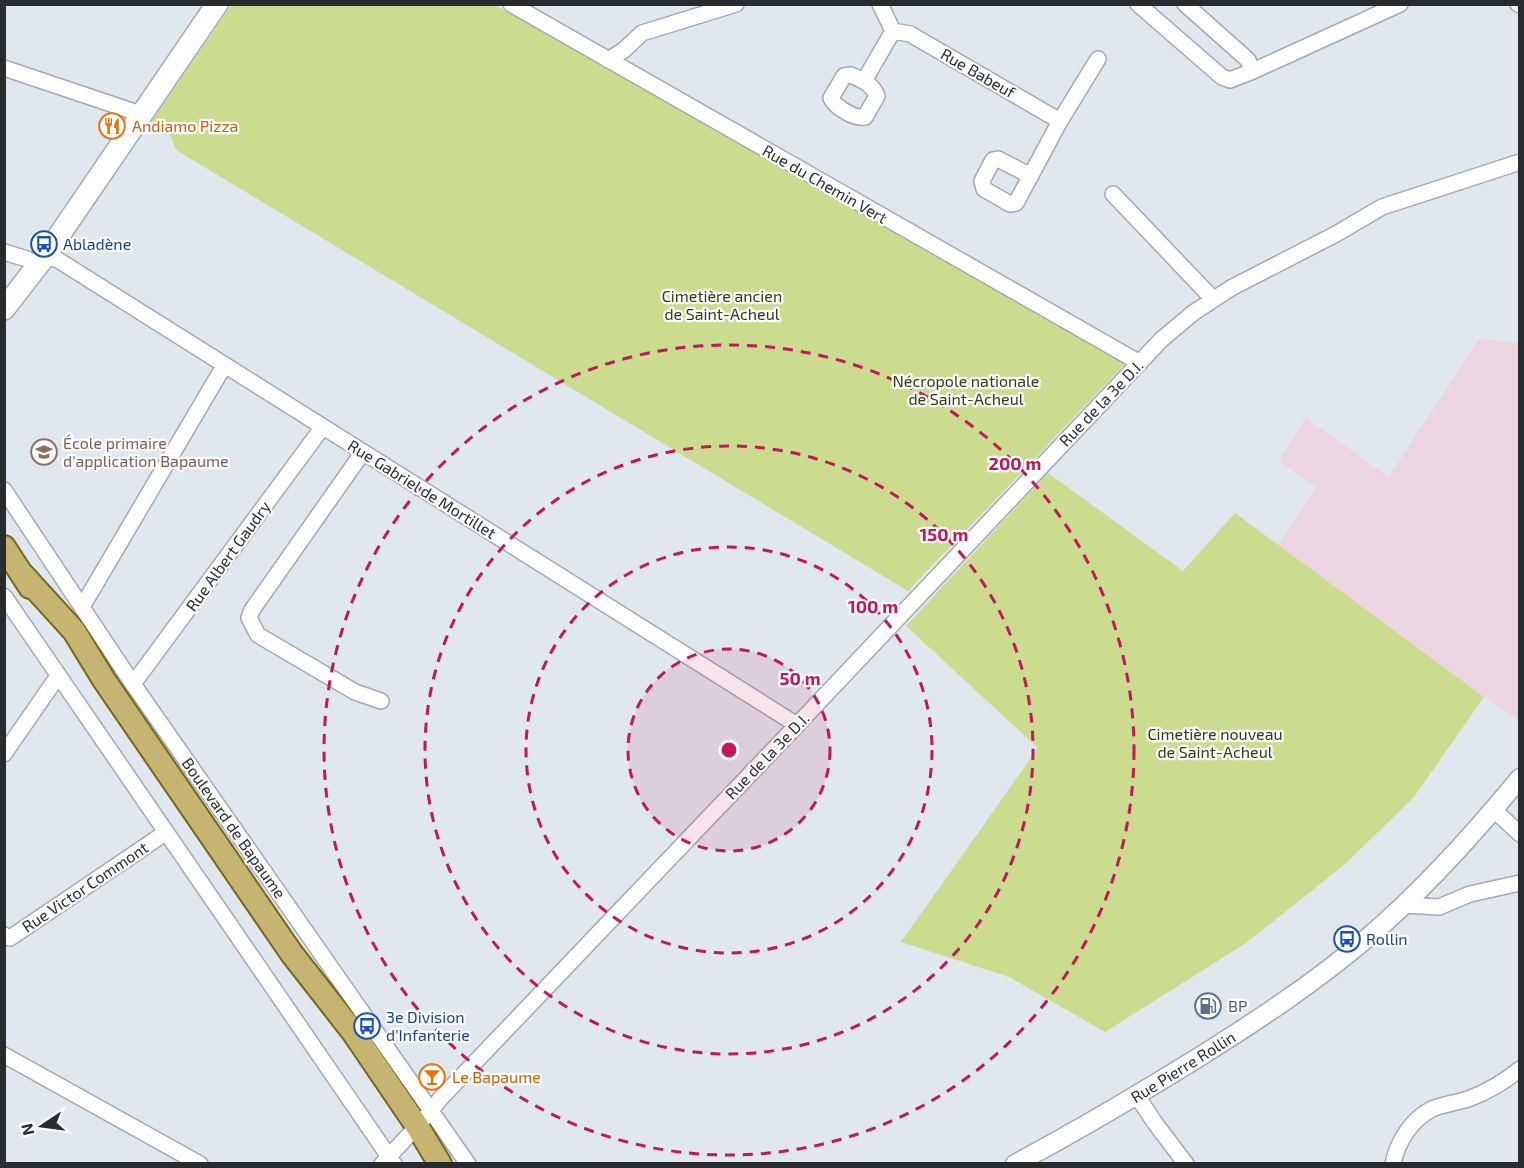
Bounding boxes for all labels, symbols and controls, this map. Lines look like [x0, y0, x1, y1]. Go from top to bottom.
street label: Rue Babeuf [938, 44, 1020, 102]
restaurant icon: Andiamo Pizza [97, 111, 127, 141]
place label: Andiamo Pizza [132, 116, 238, 135]
street label: Rue du Chemin Vert [760, 140, 891, 227]
bus stop icon: Abladène [29, 229, 59, 259]
place label: Abladène [63, 234, 131, 253]
park label: Cimetière ancien de Saint-Acheul [662, 286, 782, 323]
street label: Rue de la 3e D.I. [1055, 355, 1147, 450]
park label: Nécropole nationale de Saint-Acheul [893, 371, 1039, 408]
place label: École primaire d'application Bapaume [63, 433, 229, 470]
street label: Rue Gabriel de Mortillet [345, 435, 500, 542]
school or university icon: École primaire d'application Bapaume [29, 437, 59, 467]
text: 200 m [989, 452, 1041, 474]
street label: Rue Albert Gaudry [181, 497, 274, 614]
text: 150 m [920, 523, 968, 545]
text: 100 m [848, 595, 898, 617]
text: 50 m [779, 667, 821, 689]
street label: Rue de la 3e D.I. [721, 708, 813, 803]
park label: Cimetière nouveau de Saint-Acheul [1147, 724, 1283, 761]
centre of rings [719, 740, 739, 760]
street label: Boulevard de Bapaume [179, 754, 290, 902]
street label: Rue Victor Commont [18, 837, 151, 936]
bus stop icon: Rollin [1332, 924, 1362, 954]
place label: Rollin [1366, 929, 1408, 948]
fuel station icon: BP [1193, 991, 1223, 1021]
place label: BP [1228, 996, 1247, 1015]
place label: 3e Division d'Infanterie [386, 1007, 470, 1044]
bus stop icon: 3e Division d'Infanterie [352, 1011, 382, 1041]
street label: Rue Pierre Rollin [1127, 1027, 1238, 1106]
bar icon: Le Bapaume [417, 1062, 447, 1092]
place label: Le Bapaume [452, 1067, 541, 1086]
north arrow [12, 1096, 72, 1156]
text: N [16, 1122, 37, 1137]

